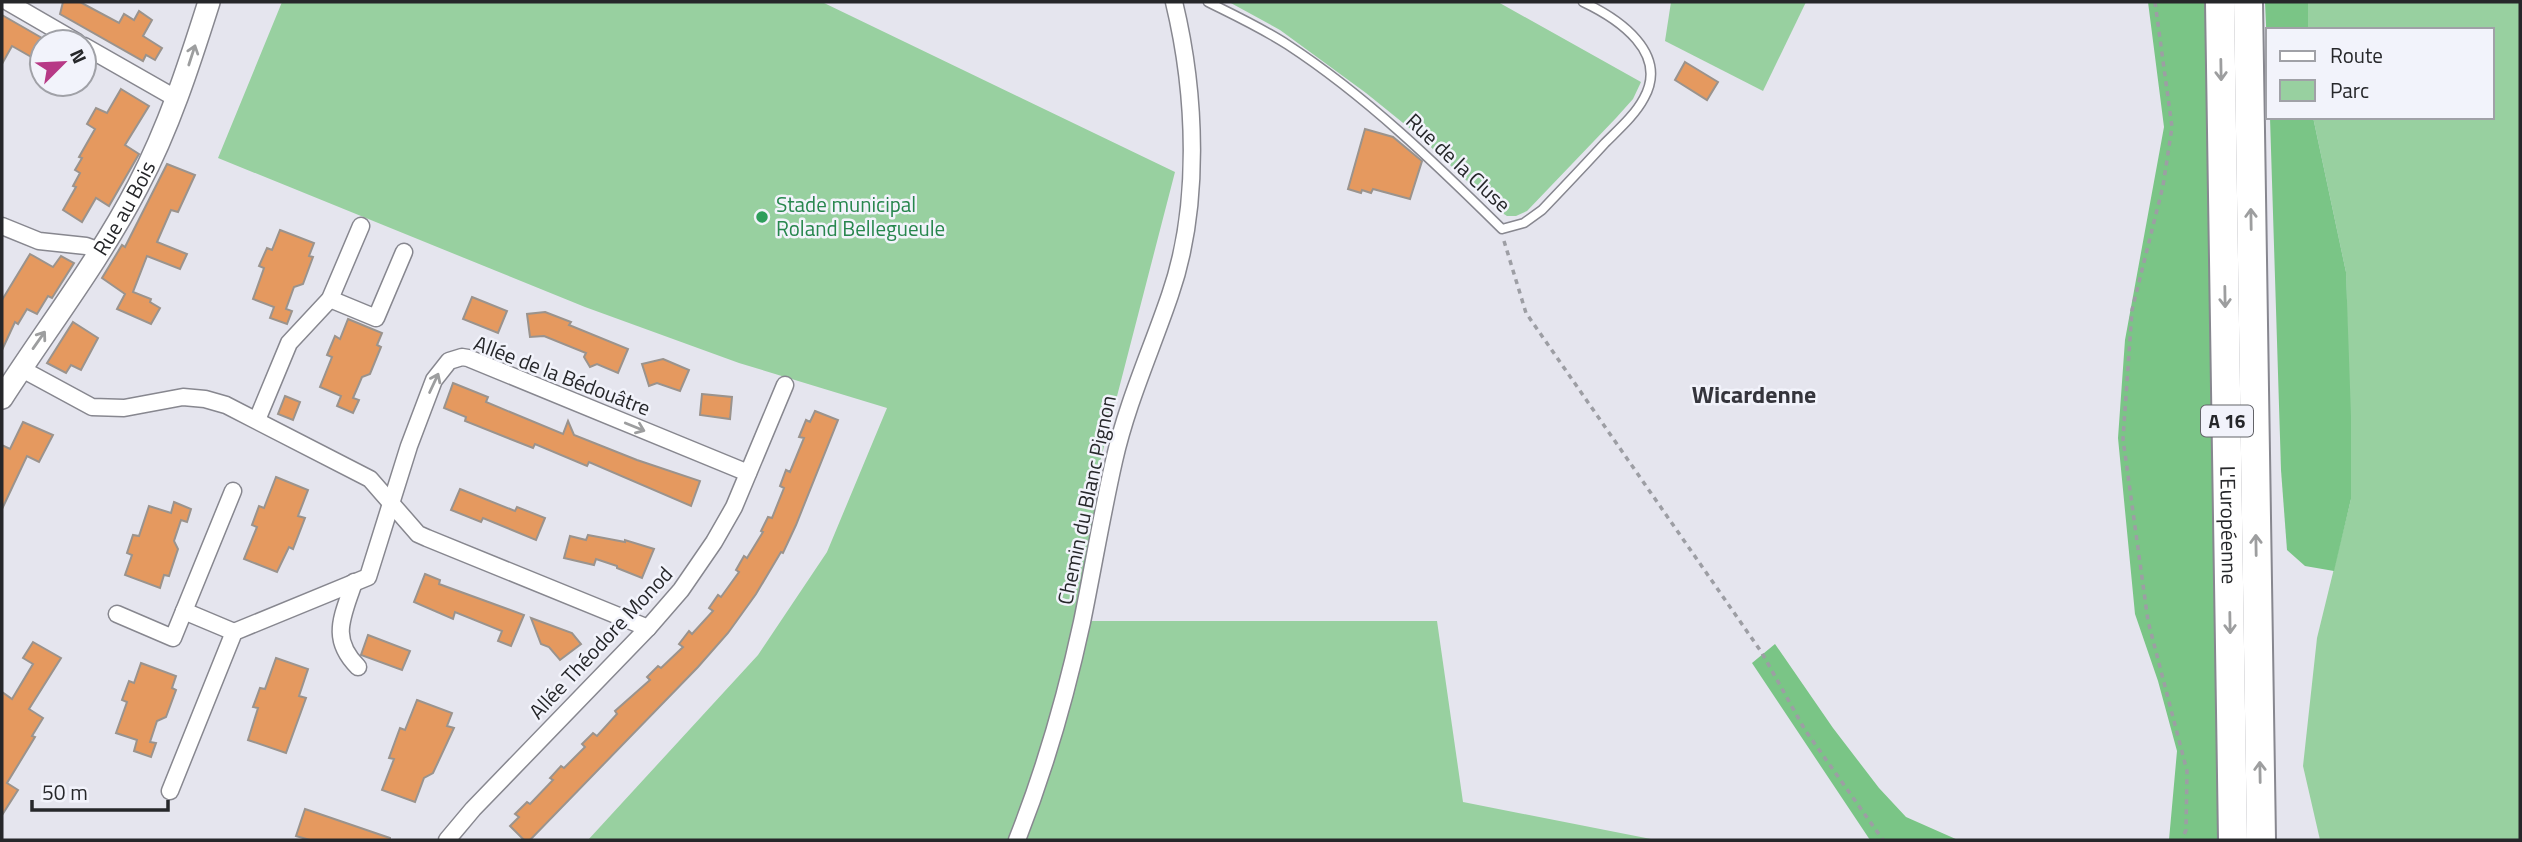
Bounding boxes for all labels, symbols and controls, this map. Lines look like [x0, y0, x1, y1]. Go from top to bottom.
north arrow [28, 28, 98, 98]
legend [2266, 28, 2494, 119]
text: Route [2330, 39, 2383, 71]
text: N [63, 44, 95, 68]
one-way arrow [187, 45, 199, 67]
one-way arrow [2214, 58, 2228, 81]
text: Parc [2330, 74, 2369, 106]
street label: Rue de la Cluse [1399, 105, 1518, 219]
street label: Rue au Bois [84, 155, 163, 261]
place label: Stade municipal Roland Bellegueule [776, 188, 945, 244]
one-way arrow [2244, 208, 2257, 231]
marker: Stade municipal Roland Bellegueule [754, 209, 770, 225]
one-way arrow [2218, 286, 2231, 309]
street label: Allée de la Bédouâtre [469, 327, 655, 423]
one-way arrow [32, 331, 46, 351]
one-way arrow [427, 373, 441, 394]
district label: Wicardenne [1692, 376, 1816, 412]
street label: Chemin du Blanc Pignon [1048, 392, 1124, 607]
road number: A 16 [2201, 406, 2253, 436]
one-way arrow [624, 421, 645, 434]
street label: L'Européenne [2212, 465, 2246, 585]
one-way arrow [2249, 533, 2263, 556]
street label: Allée Théodore Monod [521, 559, 680, 726]
one-way arrow [2223, 611, 2237, 634]
one-way arrow [2253, 761, 2267, 784]
scale bar [32, 768, 168, 812]
text: 50 m [42, 776, 88, 808]

